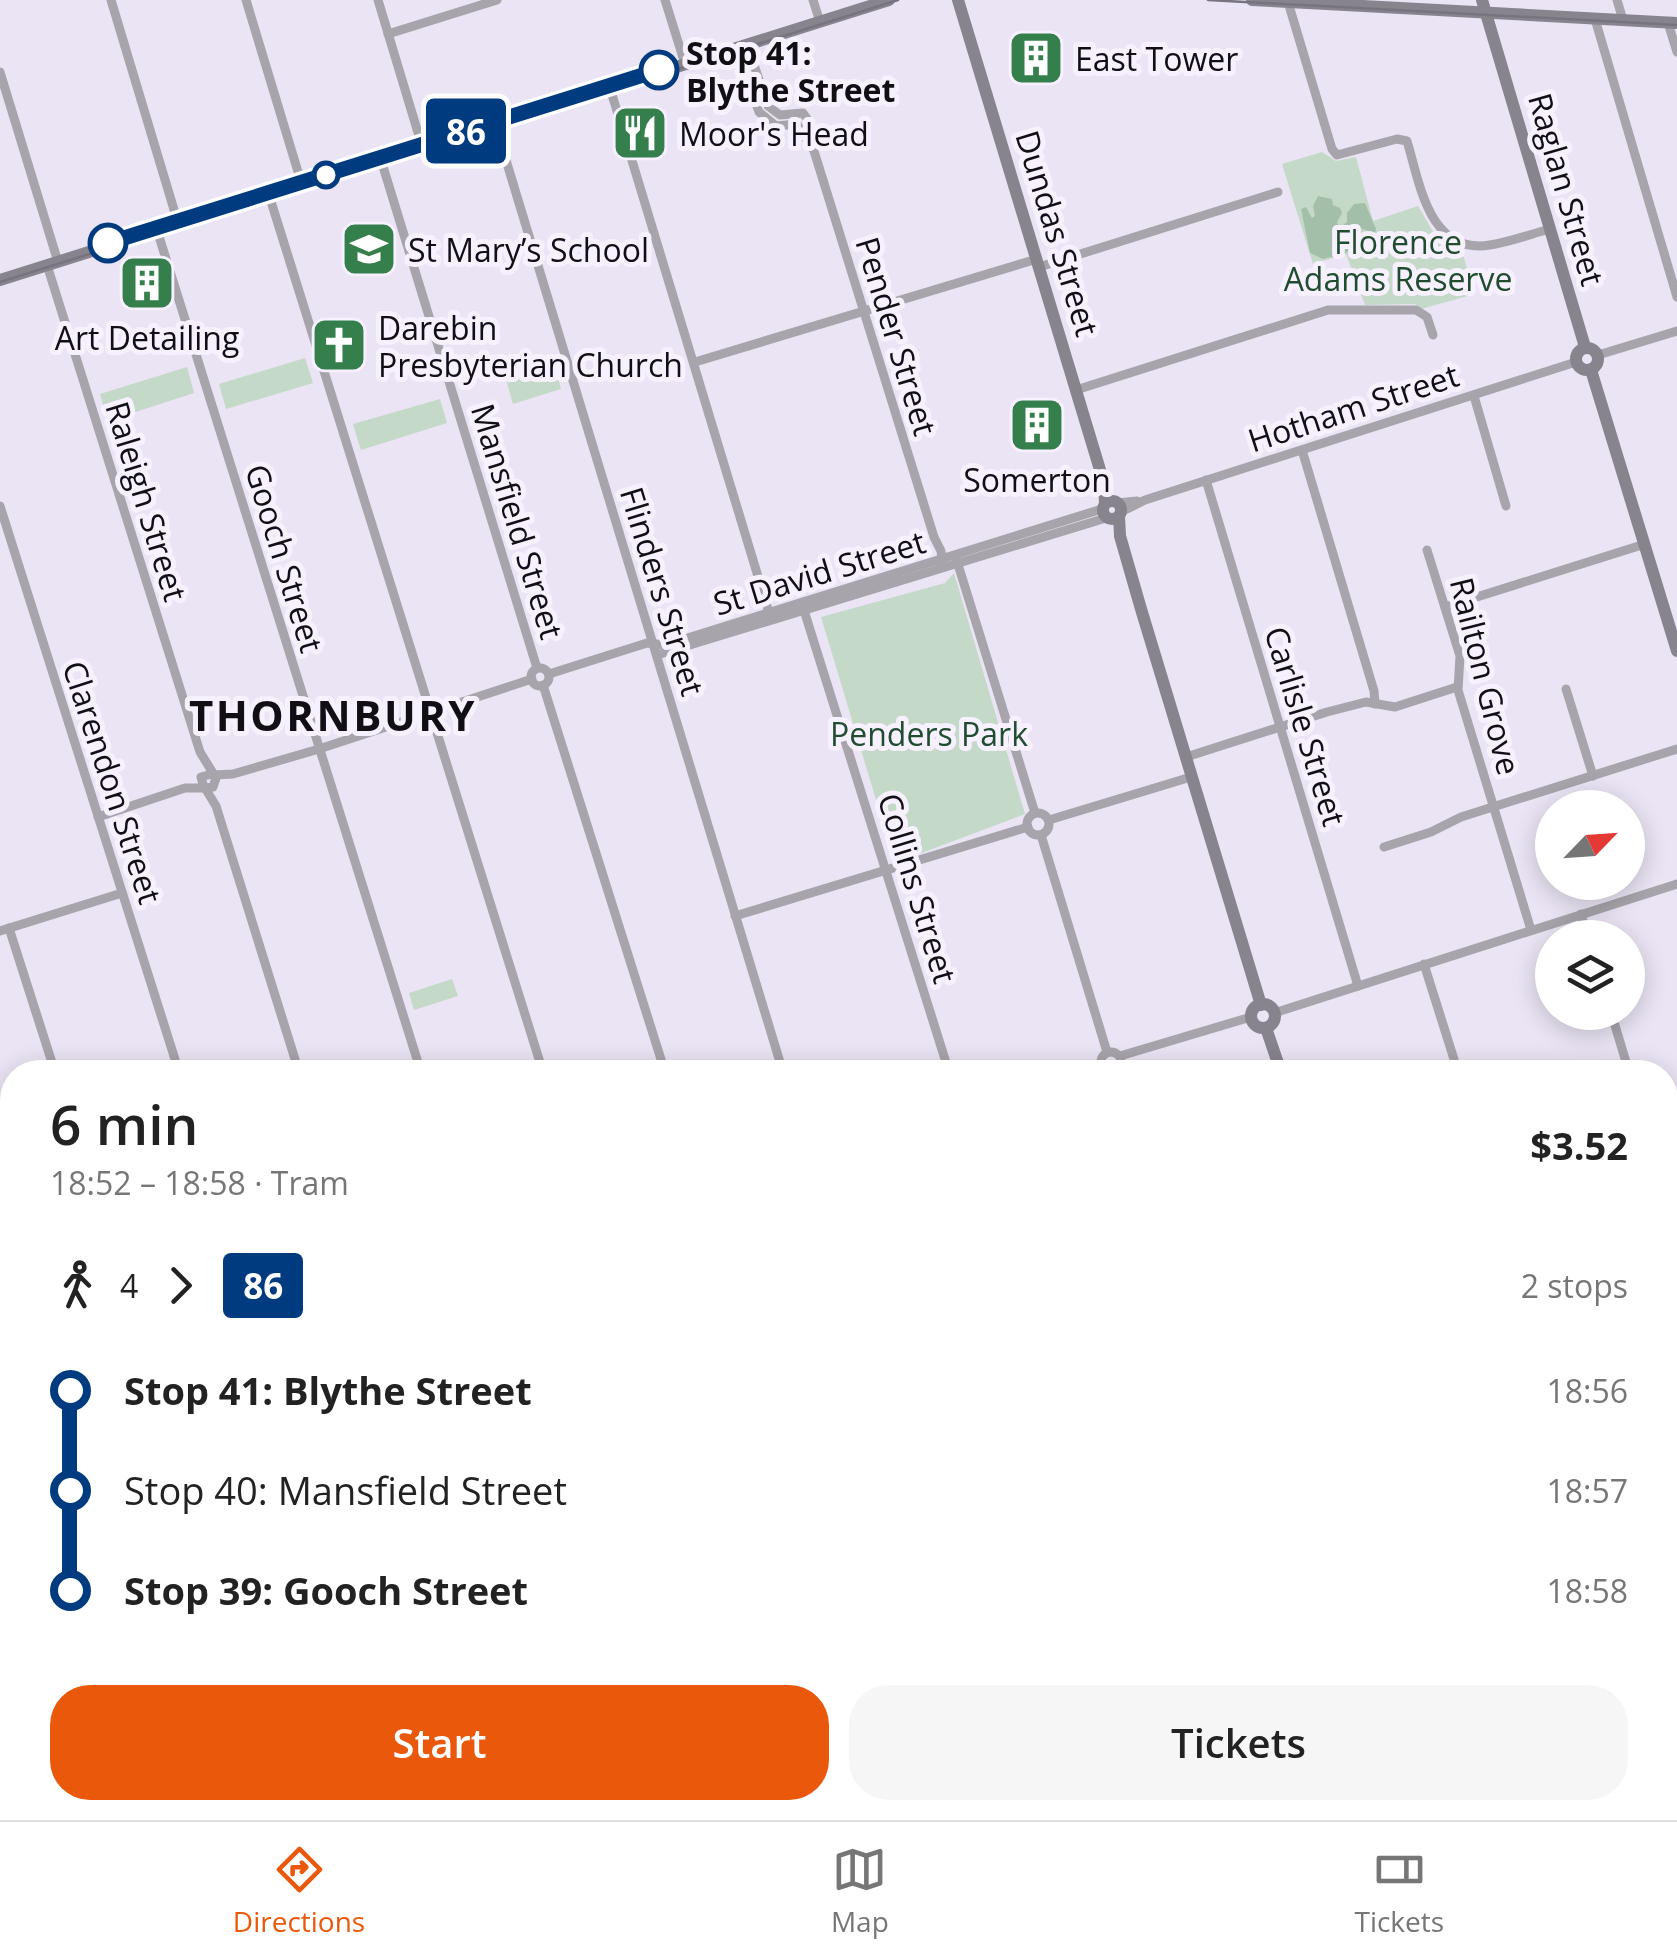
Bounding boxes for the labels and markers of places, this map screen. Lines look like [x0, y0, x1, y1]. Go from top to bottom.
building icon: East Tower [1006, 28, 1066, 88]
place label: Stop 41: Blythe Street [686, 31, 895, 111]
place label: East Tower [1075, 37, 1238, 80]
marker: Stop 41: Blythe Street [640, 51, 678, 89]
restaurant icon: Moor's Head [610, 103, 670, 163]
place label: Moor's Head [679, 112, 869, 155]
unlabelled marker [313, 162, 339, 188]
school or university icon: St Mary’s School [339, 219, 399, 279]
unlabelled marker [89, 224, 127, 262]
place label: St Mary’s School [408, 228, 649, 271]
building icon: Art Detailing [117, 253, 177, 313]
place label: Darebin Presbyterian Church [378, 306, 683, 386]
church icon: Darebin Presbyterian Church [309, 315, 369, 375]
place label: Art Detailing [55, 316, 239, 359]
building icon: Somerton [1007, 395, 1067, 455]
place label: Somerton [963, 458, 1111, 501]

